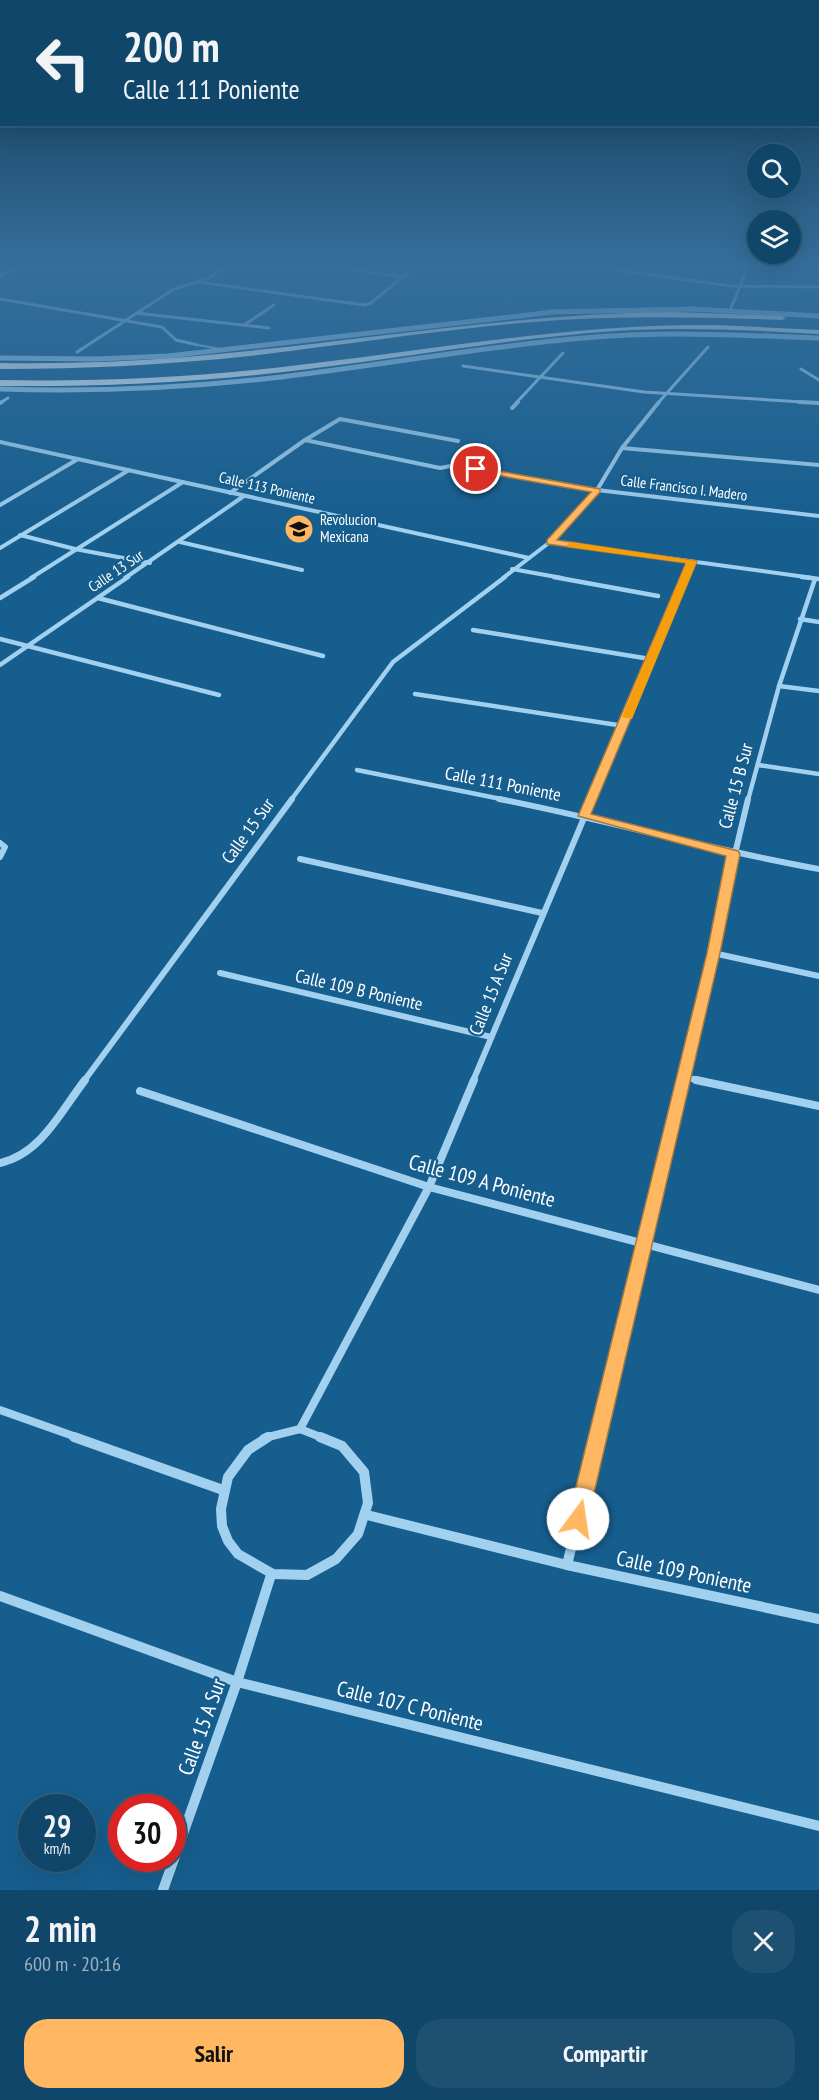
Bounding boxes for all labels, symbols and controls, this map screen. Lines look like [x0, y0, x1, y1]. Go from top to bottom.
text: 200 m [123, 19, 220, 74]
icon: left [24, 24, 102, 102]
text: Calle 111 Poniente [123, 72, 300, 106]
map controls [747, 144, 801, 264]
button: search [747, 144, 801, 198]
button: layers [747, 210, 801, 264]
pin [450, 443, 501, 494]
icon: arrive [459, 452, 492, 485]
street label: Calle 113 Poniente [217, 467, 317, 508]
street label: Calle Francisco I. Madero [620, 470, 749, 505]
place label: Revolucion Mexicana [320, 510, 377, 546]
school or university icon: Revolucion Mexicana [283, 513, 315, 545]
street label: Calle 13 Sur [84, 545, 148, 596]
street label: Calle 15 B Sur [713, 741, 758, 831]
street label: Calle 111 Poniente [443, 761, 563, 806]
street label: Calle 15 Sur [216, 793, 279, 868]
street label: Calle 15 A Sur [464, 949, 517, 1038]
street label: Calle 109 B Poniente [293, 964, 425, 1015]
street label: Calle 109 A Poniente [406, 1148, 558, 1213]
position arrow [546, 1487, 610, 1551]
street label: Calle 109 Poniente [614, 1544, 754, 1599]
street label: Calle 107 C Poniente [334, 1674, 486, 1737]
street label: Calle 15 A Sur [172, 1675, 232, 1779]
speed limit sign: 30 [108, 1794, 186, 1872]
text: 29 [43, 1806, 71, 1845]
text: km/h [44, 1839, 70, 1858]
text: 2 min [24, 1905, 97, 1952]
button: close [732, 1910, 795, 1973]
text: 600 m · 20:16 [24, 1951, 121, 1977]
button: Salir [24, 2019, 404, 2088]
button: Compartir [416, 2019, 795, 2088]

